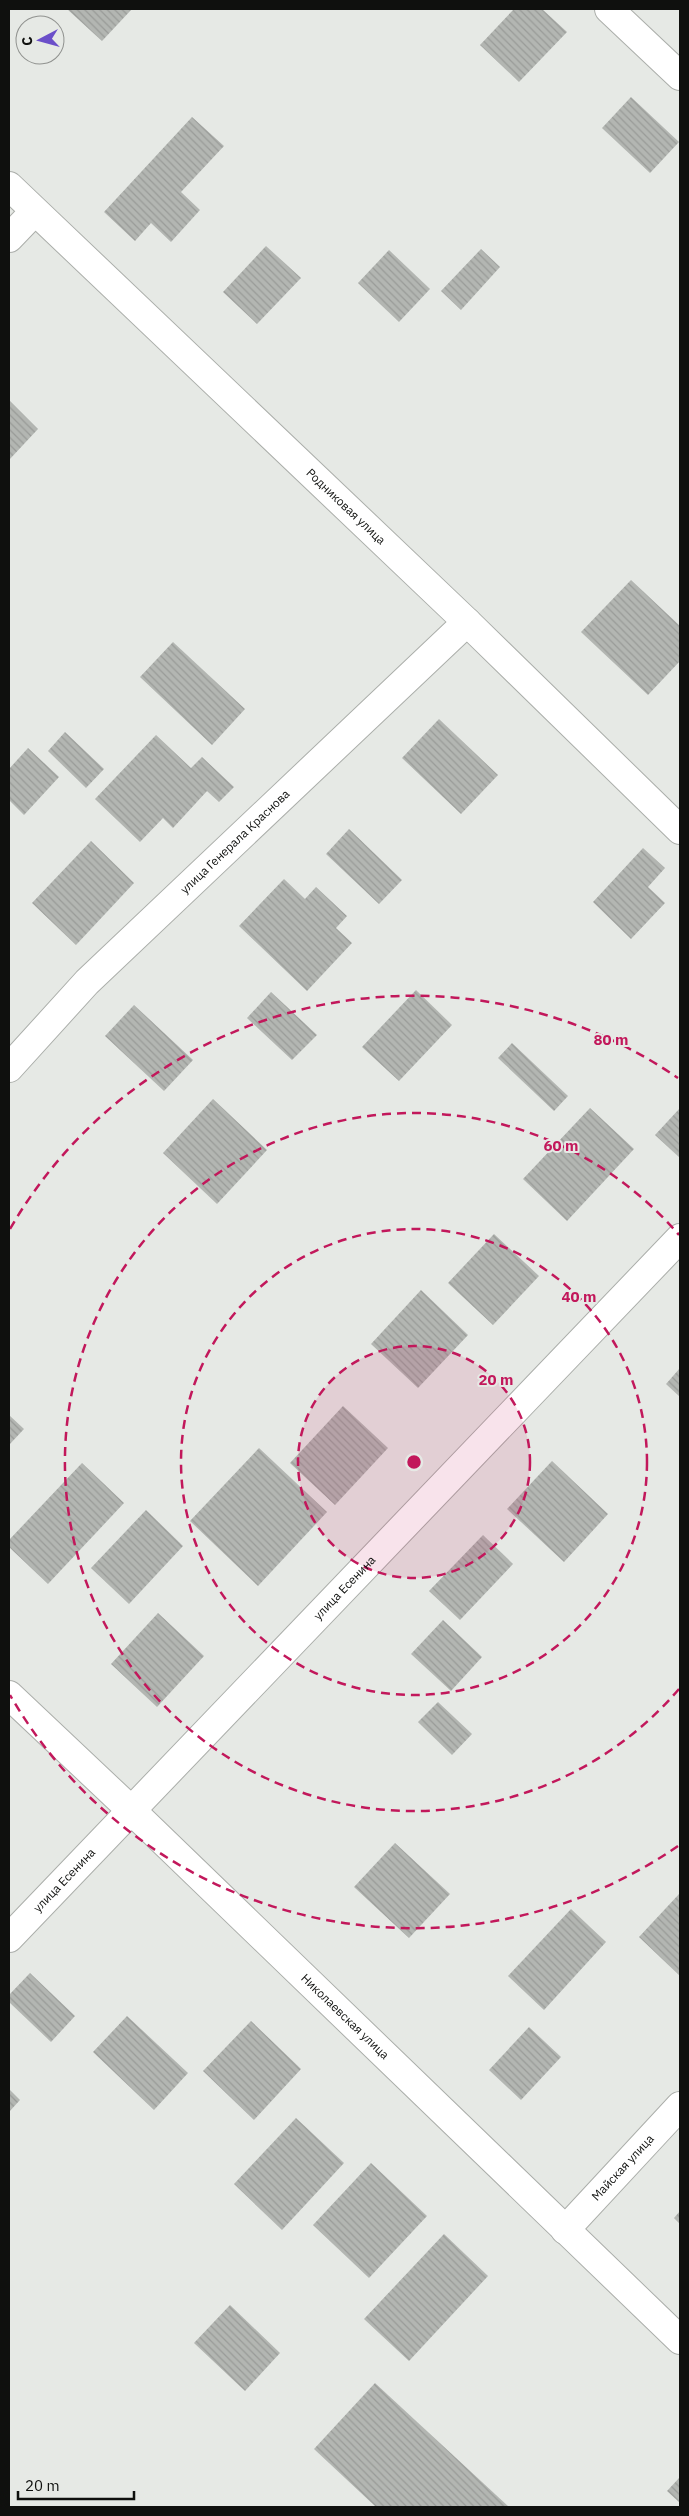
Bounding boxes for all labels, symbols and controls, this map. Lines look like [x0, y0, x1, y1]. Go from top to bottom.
north arrow [15, 15, 65, 65]
text: С [18, 36, 36, 47]
street label: Родниковая улица [303, 465, 389, 548]
street label: улица Генерала Краснова [177, 786, 293, 897]
text: 80 m [594, 1030, 628, 1049]
text: 60 m [544, 1136, 578, 1155]
text: 40 m [562, 1287, 596, 1306]
text: 20 m [479, 1370, 513, 1389]
centre of rings [405, 1453, 423, 1471]
street label: улица Есенина [310, 1552, 379, 1623]
street label: улица Есенина [30, 1844, 99, 1915]
street label: Николаевская улица [298, 1970, 393, 2062]
street label: Майская улица [588, 2131, 657, 2203]
scale bar [18, 2468, 134, 2500]
text: 20 m [25, 2476, 60, 2495]

